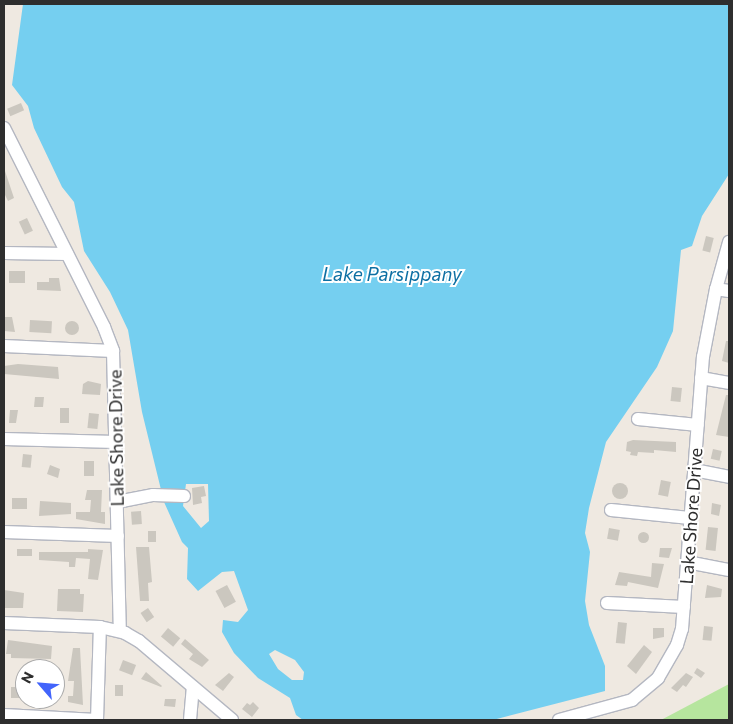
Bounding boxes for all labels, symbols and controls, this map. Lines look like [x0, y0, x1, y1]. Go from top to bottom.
water label: Lake Parsippany [322, 263, 462, 285]
street label: Lake Shore Drive [104, 369, 128, 507]
street label: Lake Shore Drive [675, 447, 707, 585]
north arrow [15, 659, 65, 709]
text: N [17, 669, 37, 686]

